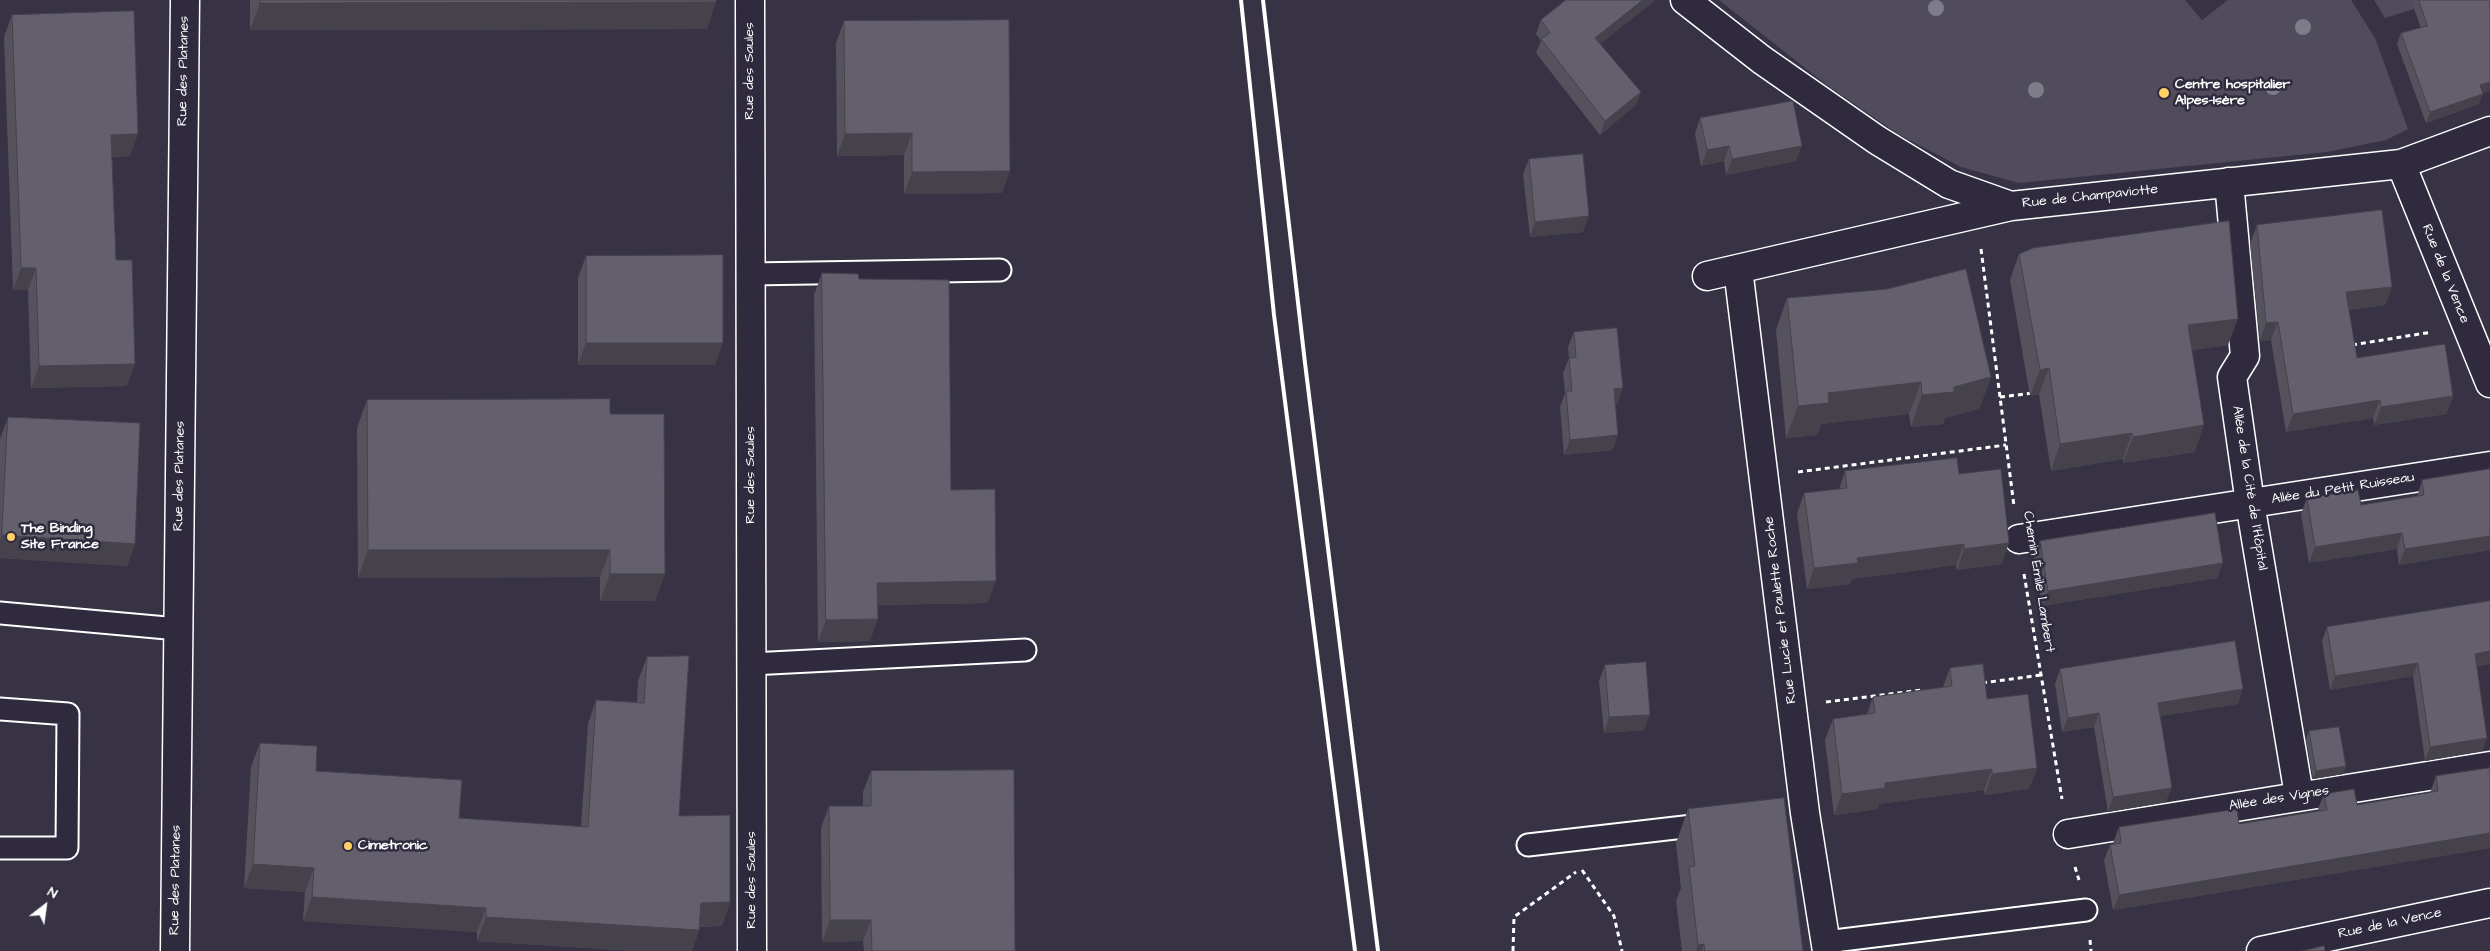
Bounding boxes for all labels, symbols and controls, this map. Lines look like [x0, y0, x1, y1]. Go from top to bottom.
street label: Rue des Platanes [175, 16, 193, 126]
street label: Rue des Saules [742, 22, 758, 120]
place label: Centre hospitalier Alpes-Isère [2175, 77, 2290, 110]
marker: Centre hospitalier Alpes-Isère [2157, 86, 2171, 100]
street label: Rue de Champaviotte [2021, 182, 2159, 212]
street label: Rue de la Vence [2417, 222, 2473, 326]
street label: Allée de la Cité de l'Hôpital [2228, 405, 2270, 571]
street label: Rue des Platanes [171, 421, 189, 531]
street label: Rue des Saules [743, 426, 759, 524]
street label: Allée du Petit Ruisseau [2270, 469, 2416, 509]
street label: Chemin Émile Lambert [2018, 510, 2058, 654]
street label: Rue Lucie et Paulette Roche [1761, 515, 1801, 705]
place label: The Binding Site France [21, 521, 99, 554]
marker: The Binding Site France [5, 531, 17, 543]
street label: Allée des Vignes [2228, 783, 2330, 815]
street label: Rue des Platanes [167, 825, 185, 935]
street label: Rue des Saules [744, 831, 760, 929]
place label: Cimetronic [358, 838, 428, 854]
marker: Cimetronic [342, 840, 354, 852]
north arrow [20, 881, 70, 931]
text: N [44, 882, 61, 904]
street label: Rue de la Vence [2337, 905, 2443, 943]

